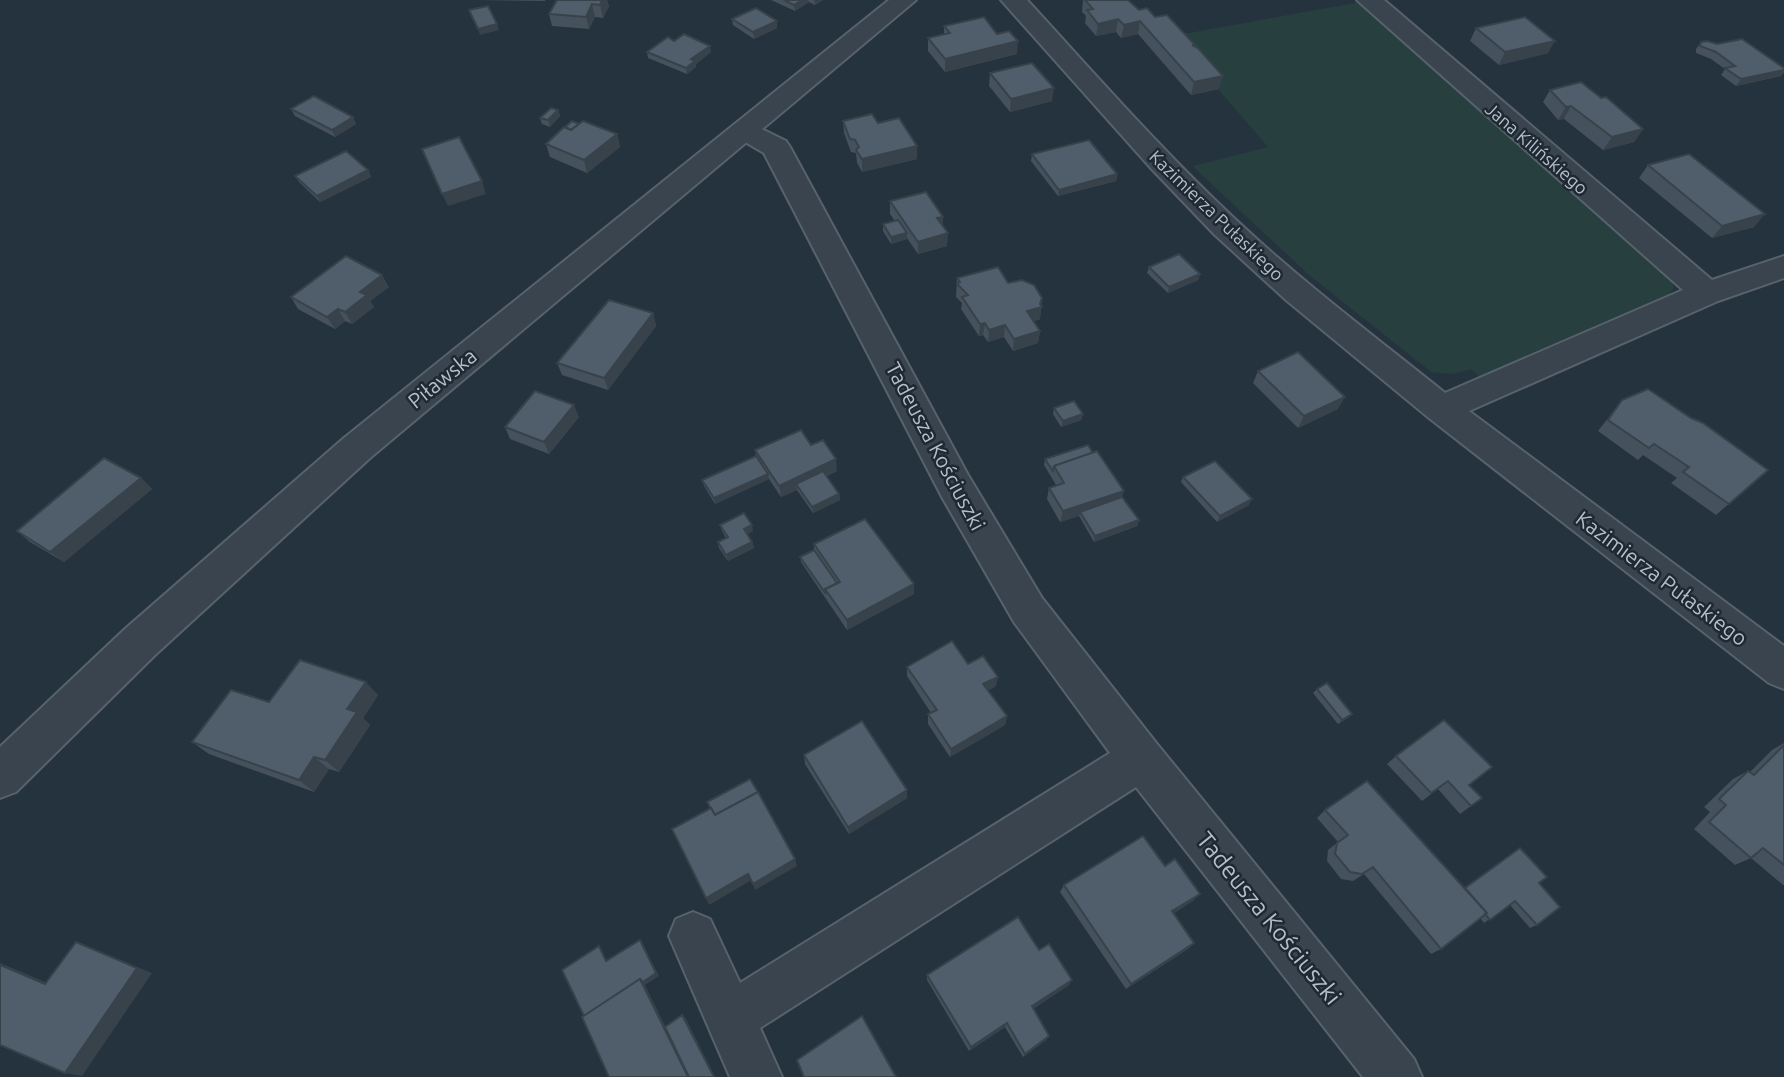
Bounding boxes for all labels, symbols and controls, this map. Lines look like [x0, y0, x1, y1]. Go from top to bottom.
street label: Jana Kilińskiego [1482, 98, 1592, 198]
street label: Kazimierza Pułaskiego [1146, 146, 1288, 284]
street label: Piławska [403, 343, 481, 413]
street label: Tadeusza Kościuszki [881, 358, 991, 534]
street label: Kazimierza Pułaskiego [1572, 506, 1752, 650]
street label: Tadeusza Kościuszki [1191, 826, 1347, 1010]

